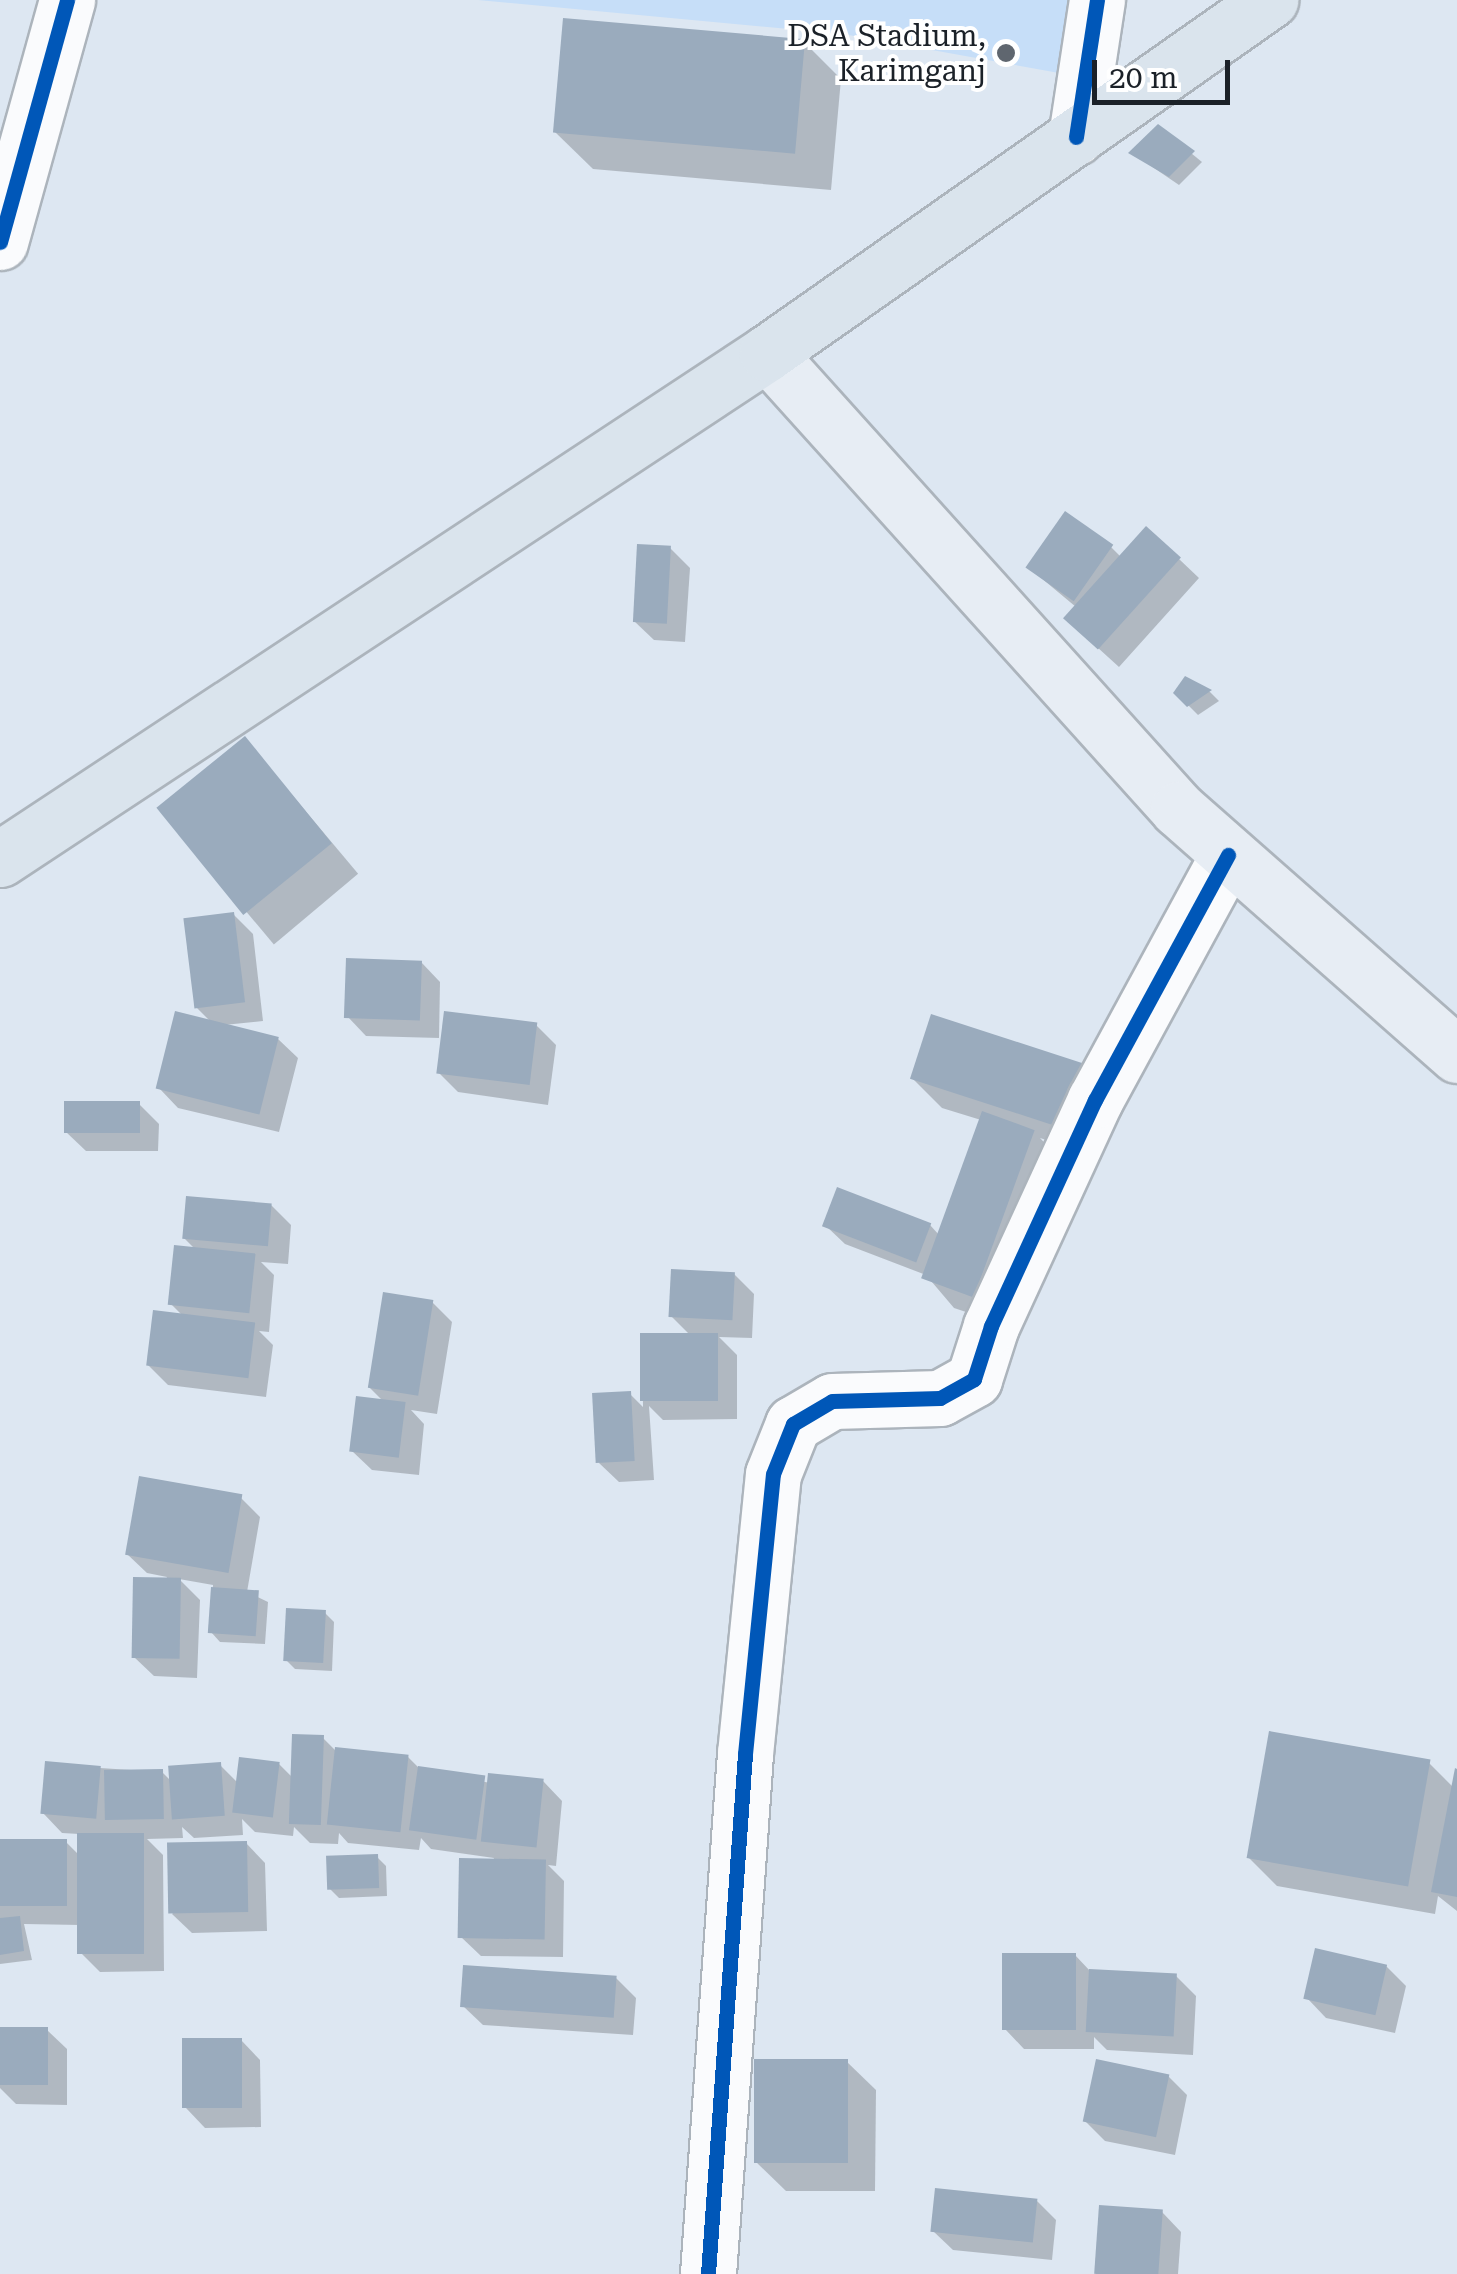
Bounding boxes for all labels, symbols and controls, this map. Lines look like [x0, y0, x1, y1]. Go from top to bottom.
place label: DSA Stadium, Karimganj [787, 18, 986, 88]
scale bar [1097, 40, 1234, 102]
marker: DSA Stadium, Karimganj [995, 42, 1017, 64]
text: 20 m [1109, 60, 1178, 95]

